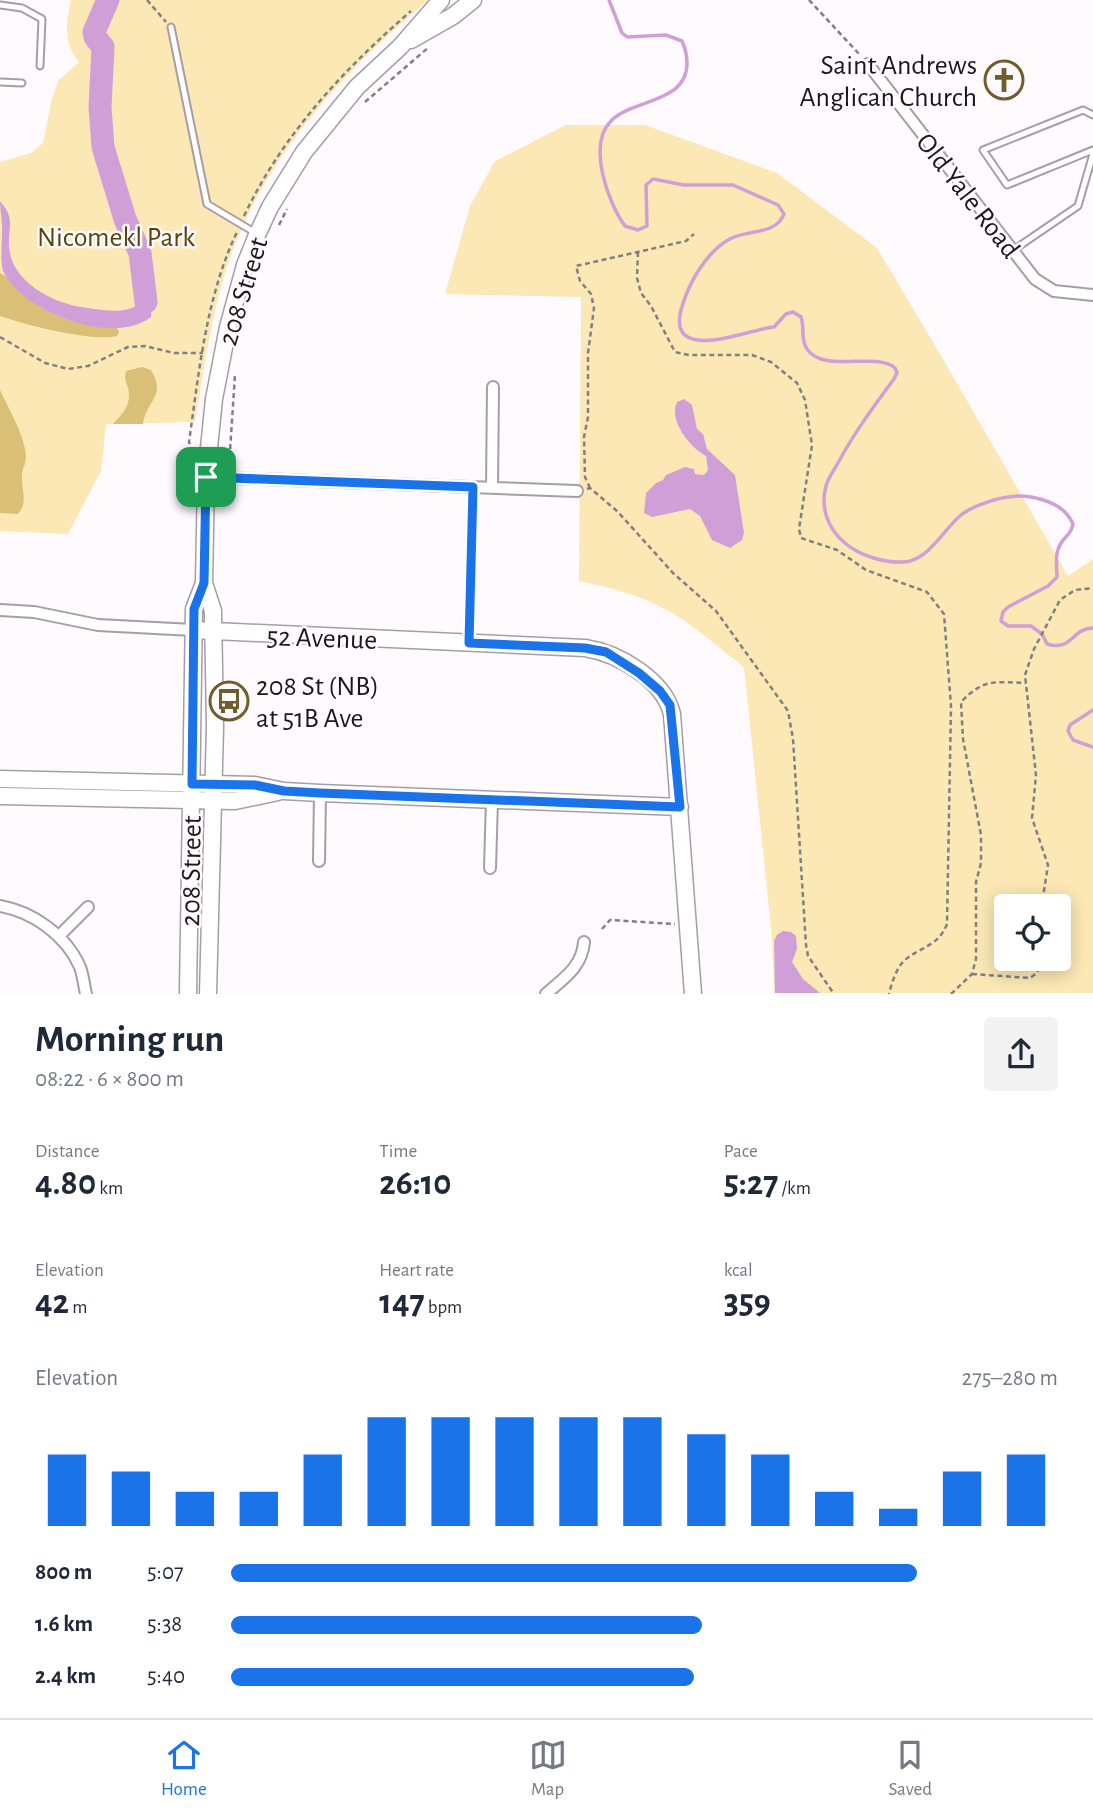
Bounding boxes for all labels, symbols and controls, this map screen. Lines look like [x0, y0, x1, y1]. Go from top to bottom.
place label: Saint Andrews Anglican Church [800, 52, 977, 112]
church icon: Saint Andrews Anglican Church [983, 59, 1025, 101]
street label: Old Yale Road [910, 129, 1025, 264]
park label: Nicomekl Park [37, 224, 195, 252]
street label: 208 Street [214, 234, 274, 349]
pin [176, 447, 236, 507]
icon: arrive [187, 458, 225, 496]
street label: 52 Avenue [266, 623, 378, 655]
place label: 208 St (NB) at 51B Ave [256, 673, 379, 733]
bus stop icon: 208 St (NB) at 51B Ave [208, 680, 250, 722]
street label: 208 Street [177, 815, 207, 927]
map controls [994, 894, 1071, 971]
button: locate [994, 894, 1071, 971]
button: share [984, 1017, 1058, 1091]
text: Morning run [35, 1021, 224, 1059]
text: 08:22 · 6 × 800 m [35, 1068, 184, 1091]
text: Distance [35, 1142, 99, 1161]
text: Time [379, 1142, 417, 1161]
text: Pace [724, 1142, 758, 1161]
text: 4.80 [35, 1166, 96, 1201]
text: 26:10 [379, 1166, 452, 1201]
text: 5:27 [724, 1166, 778, 1201]
text: km [96, 1179, 123, 1198]
text: /km [778, 1179, 811, 1198]
text: Elevation [35, 1261, 104, 1280]
text: Heart rate [379, 1261, 454, 1280]
text: kcal [724, 1261, 753, 1280]
text: 42 [35, 1285, 69, 1320]
text: 147 [379, 1285, 425, 1320]
text: 359 [724, 1285, 771, 1320]
text: m [69, 1298, 87, 1317]
text: bpm [425, 1298, 462, 1317]
text: Elevation [35, 1367, 118, 1390]
text: 275–280 m [962, 1367, 1058, 1390]
text: 800 m [35, 1561, 92, 1584]
text: 5:07 [147, 1561, 184, 1584]
text: 1.6 km [35, 1613, 93, 1636]
text: 5:38 [147, 1613, 182, 1636]
text: 2.4 km [35, 1665, 96, 1688]
text: 5:40 [147, 1665, 185, 1688]
tab: Home [161, 1736, 207, 1801]
tab: Map [529, 1736, 567, 1801]
tab: Saved [889, 1736, 932, 1801]

